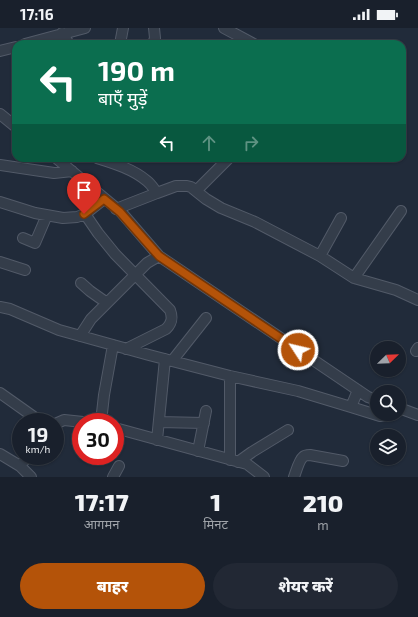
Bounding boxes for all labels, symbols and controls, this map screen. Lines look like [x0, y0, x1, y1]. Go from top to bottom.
text: 17:16 [20, 5, 54, 23]
text: 190 m [98, 53, 175, 87]
icon: left [32, 56, 84, 108]
text: बाएँ मुड़ें [98, 87, 147, 109]
icon: left [156, 132, 178, 154]
icon: ahead [198, 132, 220, 154]
icon: right [240, 132, 262, 154]
pin [67, 173, 101, 214]
icon: arrive [73, 179, 95, 201]
position arrow [277, 329, 319, 371]
north arrow [370, 341, 406, 377]
map controls [370, 341, 406, 465]
button: search [370, 385, 406, 421]
speed limit sign: 30 [72, 413, 124, 465]
text: 19 [28, 422, 48, 446]
button: layers [370, 429, 406, 465]
text: km/h [26, 443, 50, 455]
text: 17:17 [75, 487, 129, 516]
text: 1 [210, 487, 221, 516]
text: 210 [303, 488, 343, 517]
text: आगमन [84, 516, 119, 532]
text: मिनट [203, 516, 228, 532]
text: m [317, 517, 329, 533]
button: बाहर [20, 563, 205, 609]
button: शेयर करें [213, 563, 398, 609]

